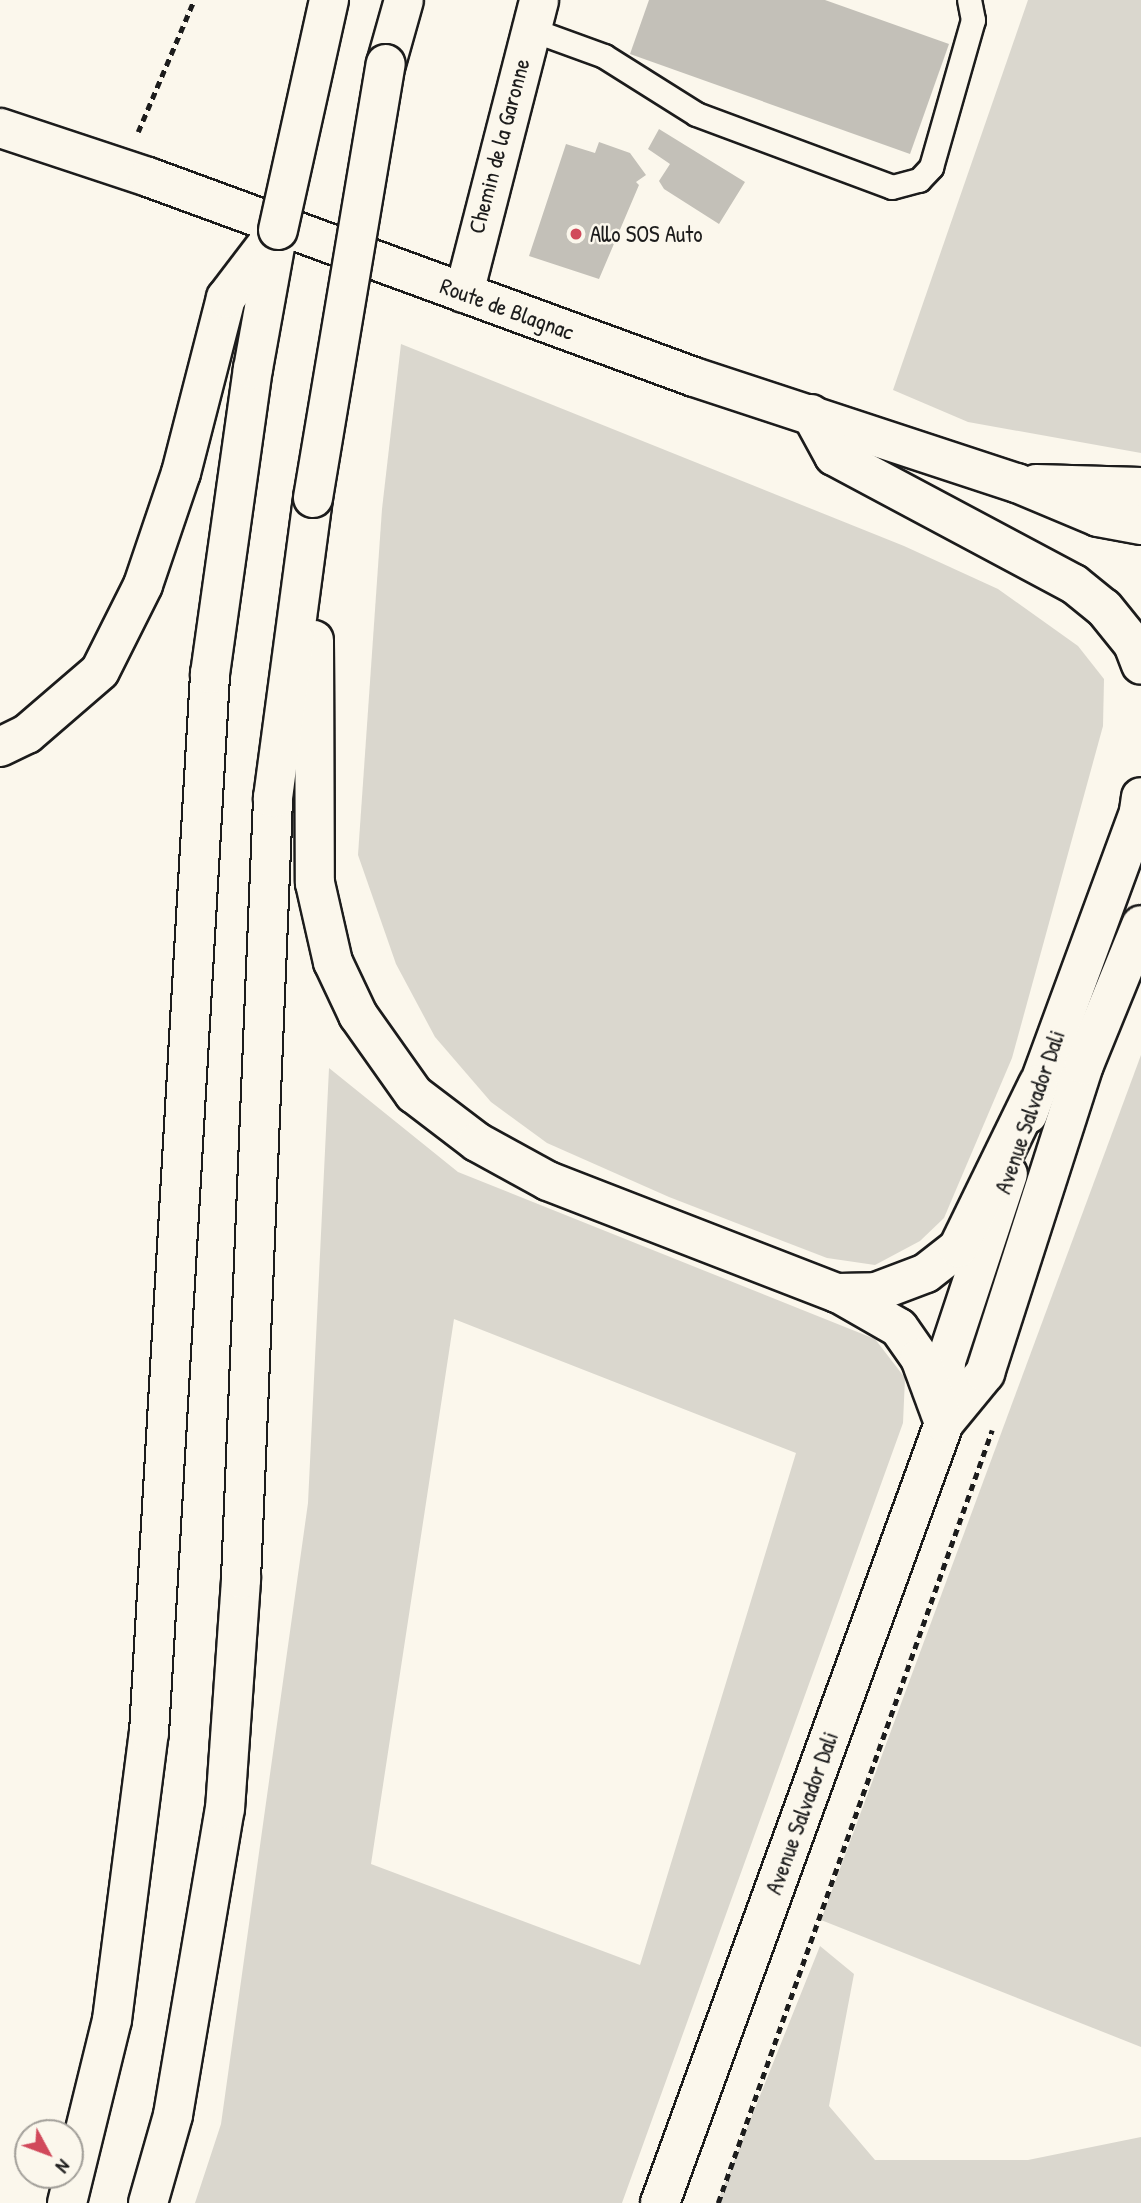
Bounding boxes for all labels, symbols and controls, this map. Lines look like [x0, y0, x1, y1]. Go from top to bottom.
street label: Chemin de la Garonne [462, 56, 536, 236]
place label: Allo SOS Auto [590, 220, 702, 248]
marker: Allo SOS Auto [568, 226, 584, 242]
street label: Route de Blagnac [436, 272, 578, 346]
street label: Avenue Salvador Dali [989, 1027, 1071, 1197]
street label: Avenue Salvador Dali [760, 1728, 844, 1898]
north arrow [14, 2119, 84, 2189]
text: N [50, 2154, 76, 2179]

